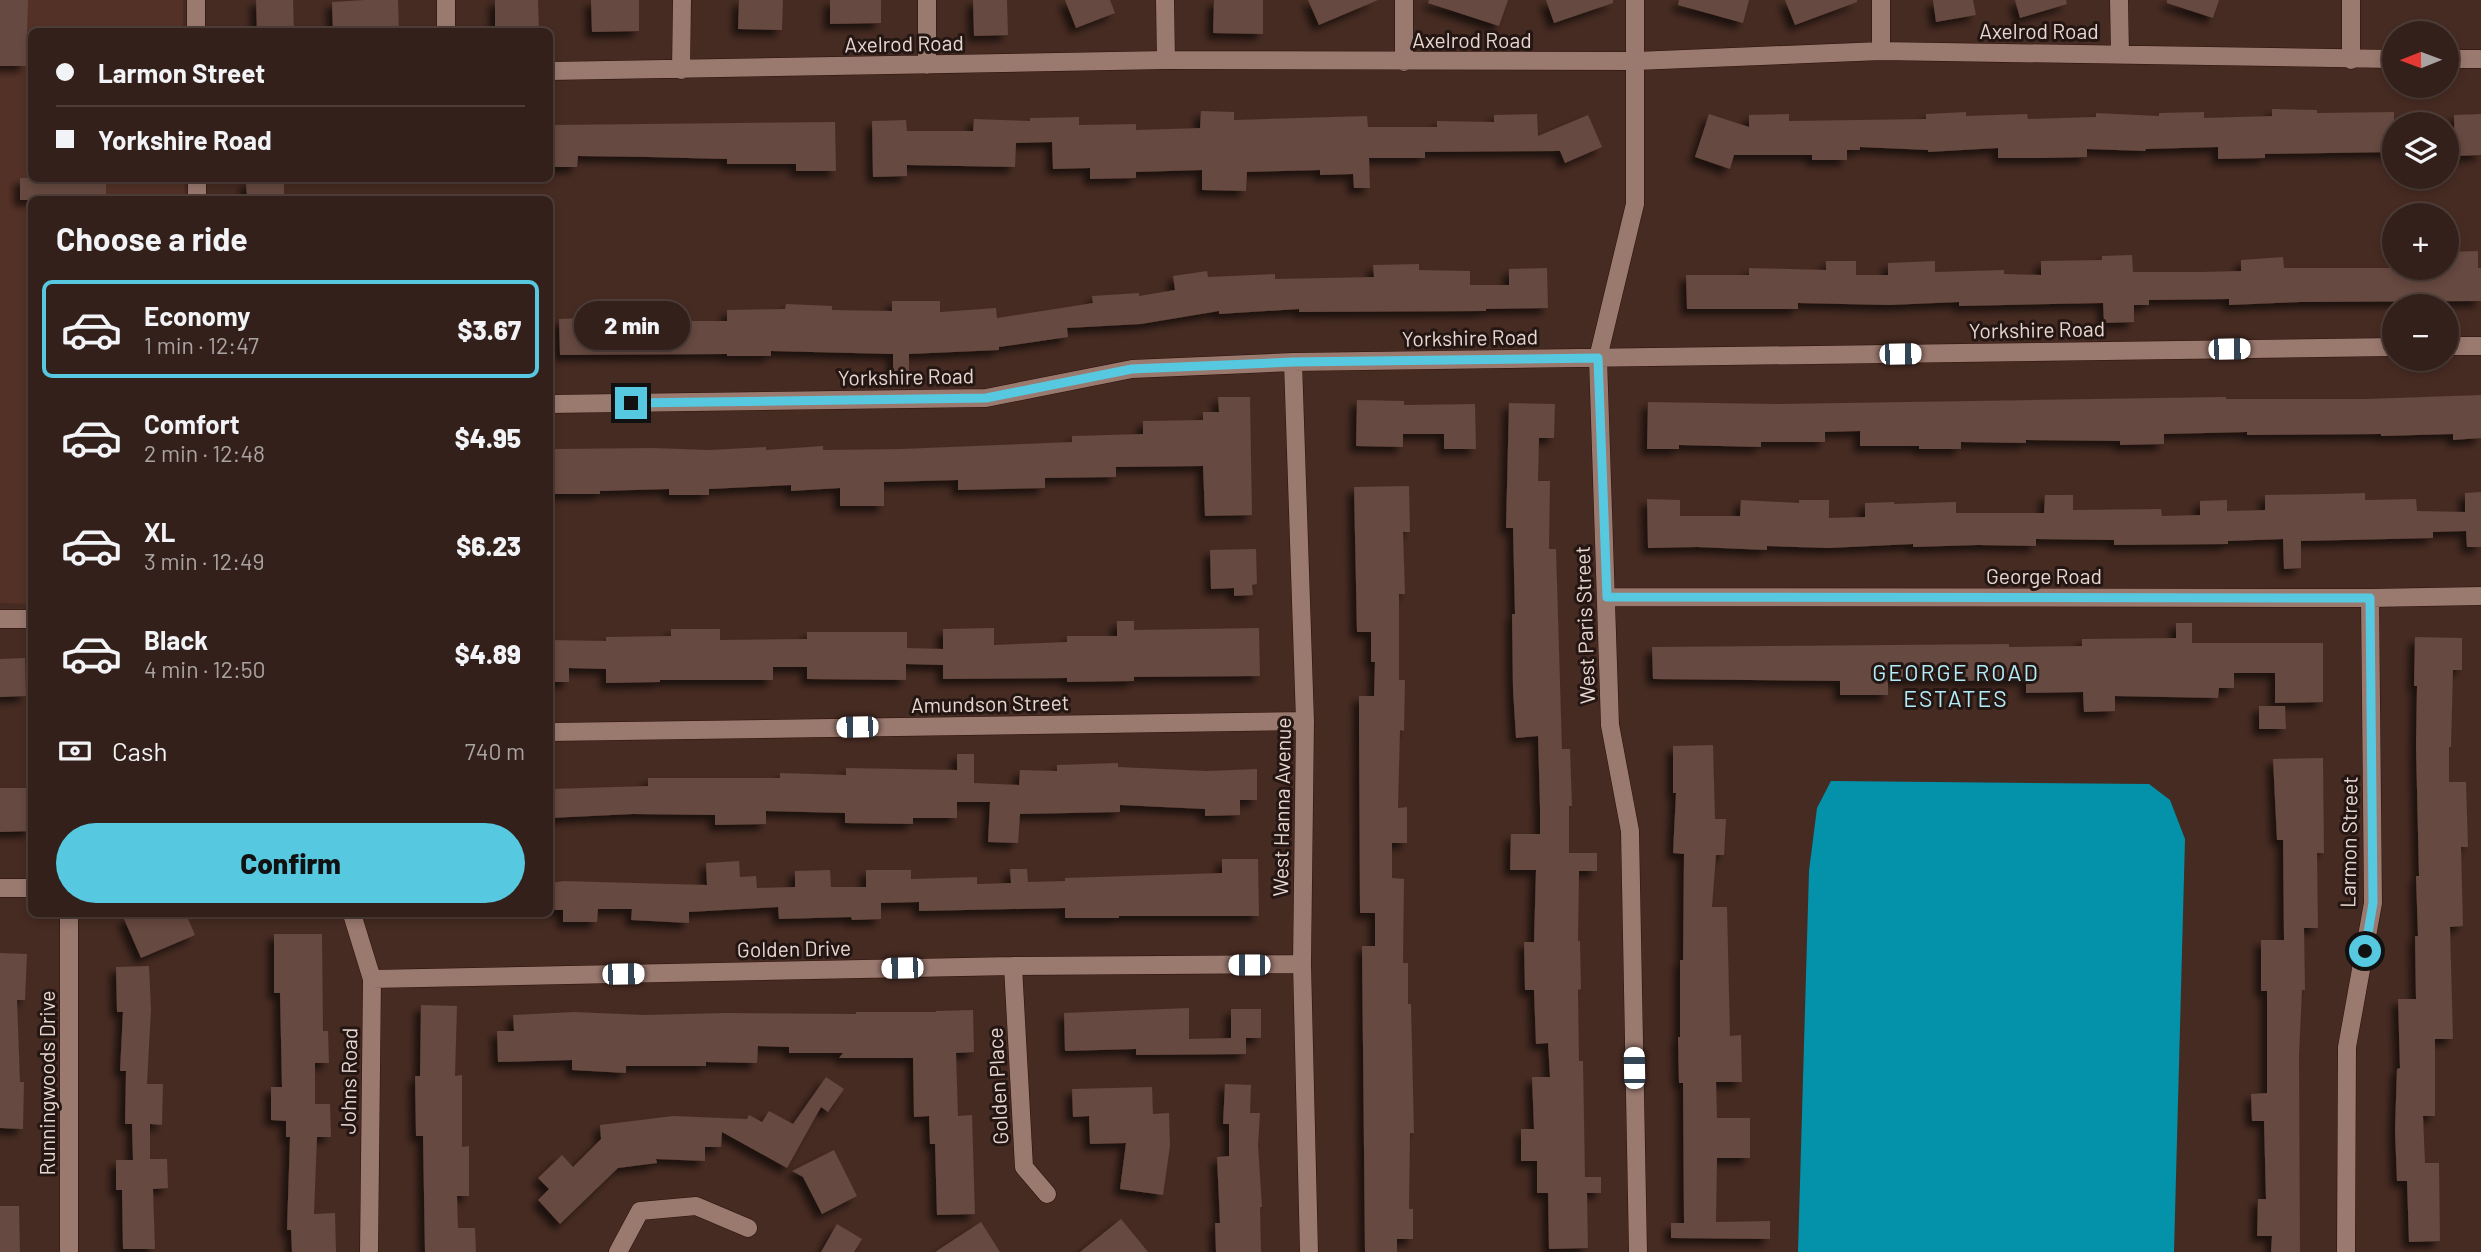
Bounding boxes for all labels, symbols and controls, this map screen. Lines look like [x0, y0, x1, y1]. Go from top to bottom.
street label: Axelrod Road [1979, 18, 2099, 43]
north arrow [2382, 21, 2459, 98]
map controls [2382, 21, 2459, 371]
street label: Axelrod Road [1412, 27, 1532, 52]
street label: Axelrod Road [844, 29, 964, 57]
text: Larmon Street [98, 57, 265, 88]
button: layers [2382, 112, 2459, 189]
text: Yorkshire Road [98, 124, 272, 155]
button: + [2382, 203, 2459, 280]
text: Choose a ride [56, 219, 248, 257]
button: − [2382, 294, 2459, 371]
icon: car [60, 298, 123, 361]
text: Economy [144, 300, 250, 331]
callout: 2 min [573, 302, 689, 350]
text: 2 min [604, 311, 660, 339]
text: $3.67 [458, 314, 521, 345]
street label: Yorkshire Road [1969, 315, 2105, 343]
street label: Yorkshire Road [1402, 323, 1538, 351]
text: 1 min · 12:47 [144, 331, 259, 359]
car [2208, 338, 2251, 360]
car [1879, 343, 1922, 365]
street label: Yorkshire Road [838, 362, 974, 390]
route end [615, 387, 647, 419]
icon: car [60, 406, 123, 469]
text: Comfort [144, 408, 240, 439]
text: $4.95 [455, 422, 521, 453]
text: 2 min · 12:48 [144, 439, 265, 467]
icon: car [60, 514, 123, 577]
text: XL [144, 516, 175, 547]
text: $6.23 [456, 530, 521, 561]
street label: West Paris Street [1569, 546, 1599, 704]
text: 3 min · 12:49 [144, 547, 265, 575]
street label: George Road [1986, 563, 2102, 588]
icon: car [60, 622, 123, 685]
text: Black [144, 624, 208, 655]
text: $4.89 [455, 638, 521, 669]
text: 4 min · 12:50 [144, 655, 266, 683]
district label: GEORGE ROAD ESTATES [1872, 658, 2040, 712]
street label: Amundson Street [911, 689, 1069, 717]
car [836, 716, 879, 738]
street label: West Hanna Avenue [1267, 717, 1295, 897]
icon: cash [56, 732, 94, 770]
text: Cash [112, 735, 167, 766]
text: 740 m [465, 737, 525, 765]
street label: Larmon Street [2334, 776, 2362, 908]
button: Confirm [56, 823, 525, 903]
street label: Golden Drive [737, 935, 851, 961]
route start [2349, 935, 2381, 967]
car [1229, 955, 1271, 976]
car [881, 957, 924, 979]
car [602, 963, 645, 985]
street label: Runningwoods Drive [34, 991, 59, 1175]
street label: Johns Road [335, 1027, 361, 1135]
street label: Golden Place [981, 1027, 1013, 1145]
car [1624, 1047, 1645, 1089]

